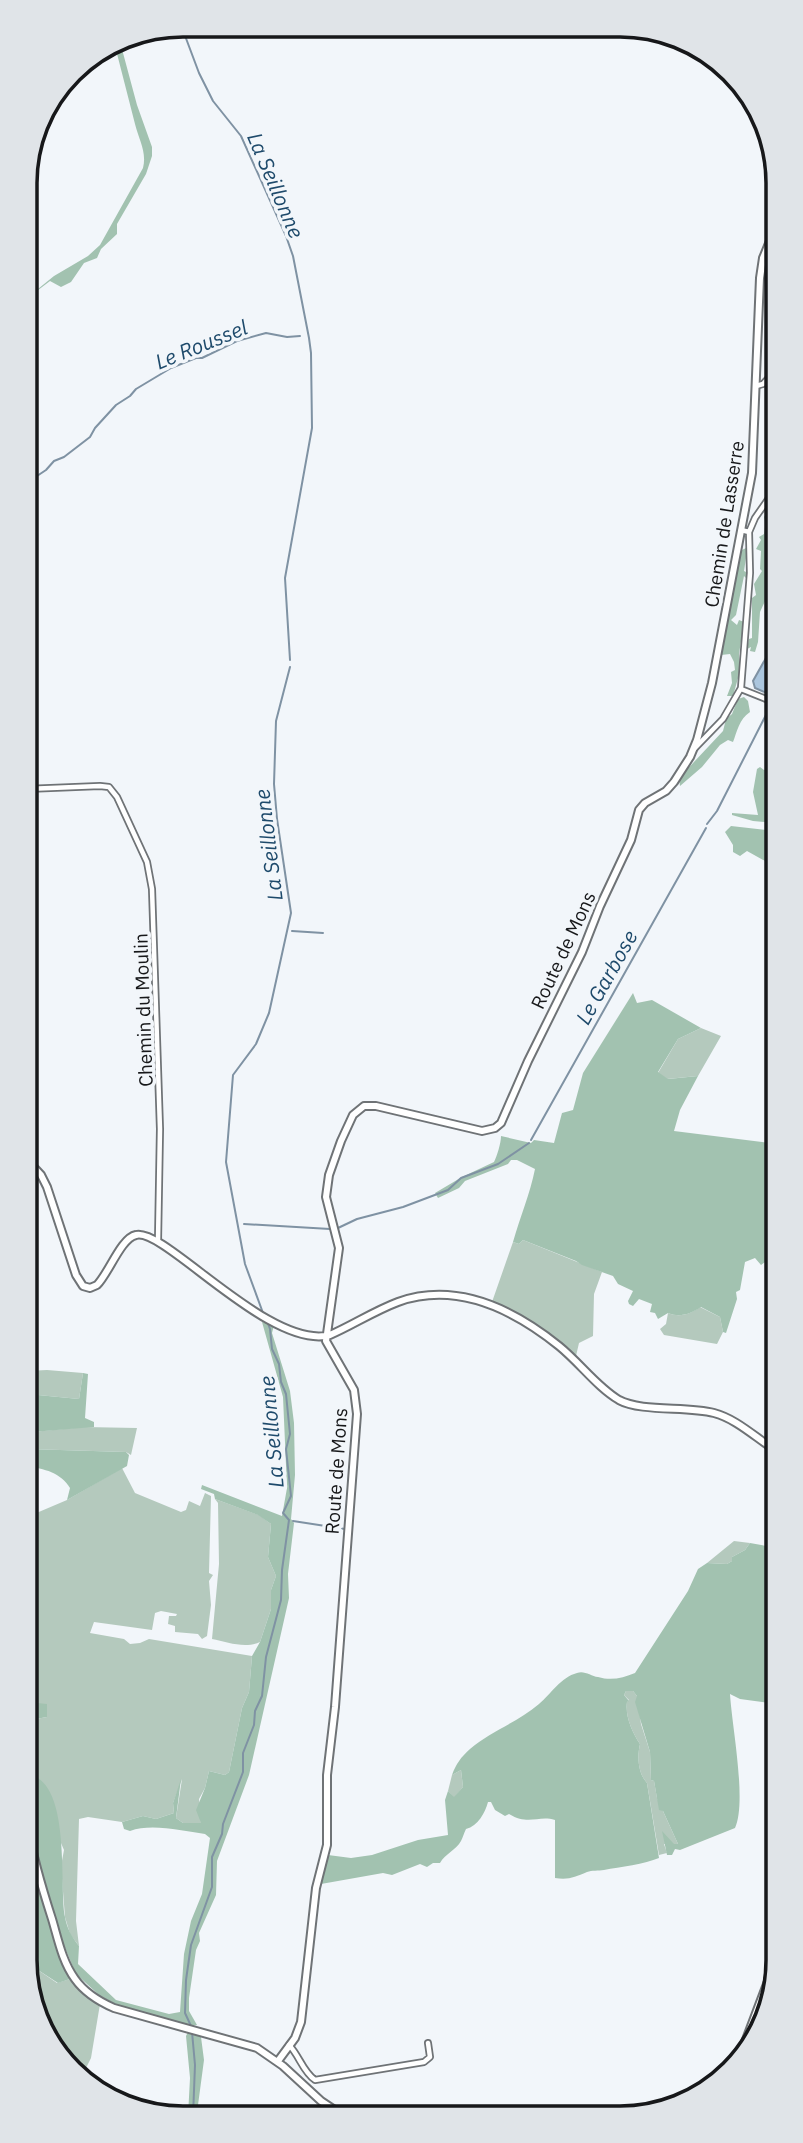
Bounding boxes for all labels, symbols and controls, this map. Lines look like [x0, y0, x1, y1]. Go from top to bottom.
water label: La Seillonne [241, 128, 311, 242]
water label: Le Roussel [151, 313, 252, 375]
street label: Chemin de Lasserre [699, 439, 749, 609]
water label: La Seillonne [247, 787, 289, 902]
street label: Route de Mons [525, 887, 601, 1013]
water label: Le Garbose [569, 925, 643, 1029]
street label: Chemin du Moulin [128, 933, 158, 1087]
water label: La Seillonne [252, 1375, 290, 1489]
street label: Route de Mons [320, 1407, 352, 1535]

